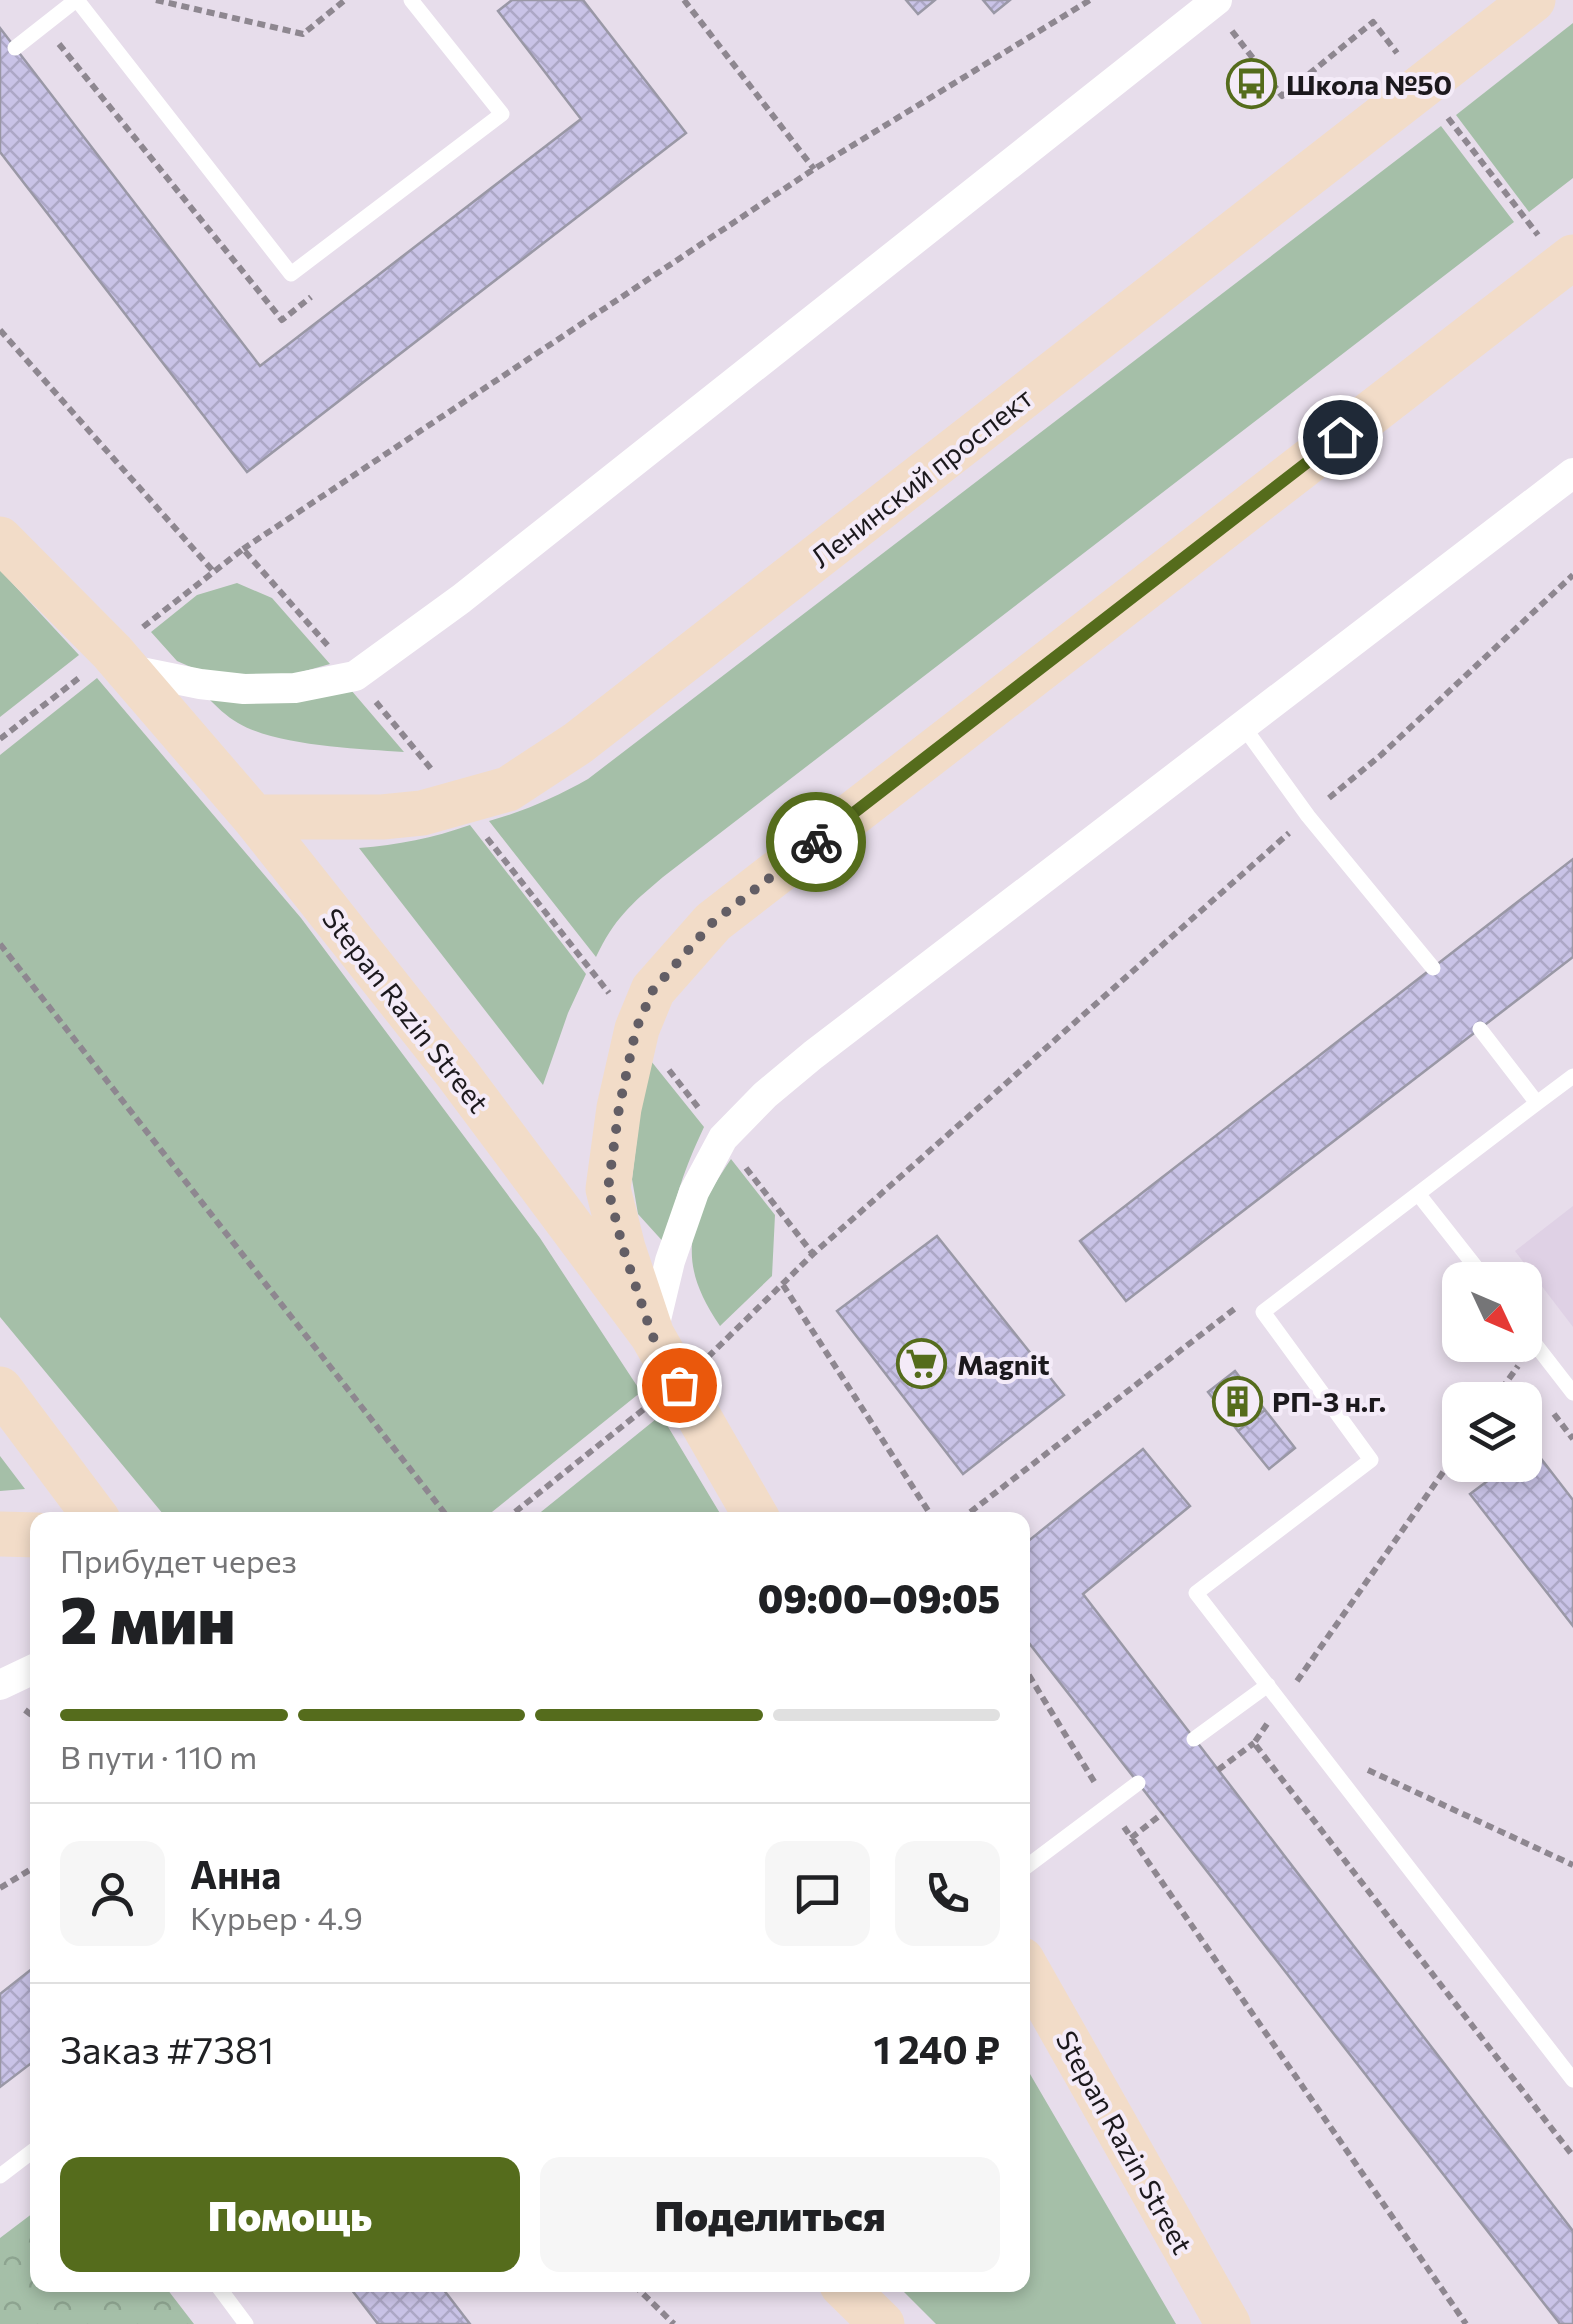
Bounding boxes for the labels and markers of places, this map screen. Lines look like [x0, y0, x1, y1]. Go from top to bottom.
bus stop icon: Школа №50 [1225, 58, 1277, 110]
place label: Школа №50 [1286, 67, 1452, 101]
pin [1298, 395, 1383, 480]
supermarket icon: Magnit [896, 1338, 948, 1390]
pin [637, 1343, 722, 1428]
place label: Magnit [957, 1347, 1050, 1381]
building icon: РП-3 н.г. [1211, 1375, 1263, 1427]
place label: РП-3 н.г. [1272, 1384, 1386, 1418]

